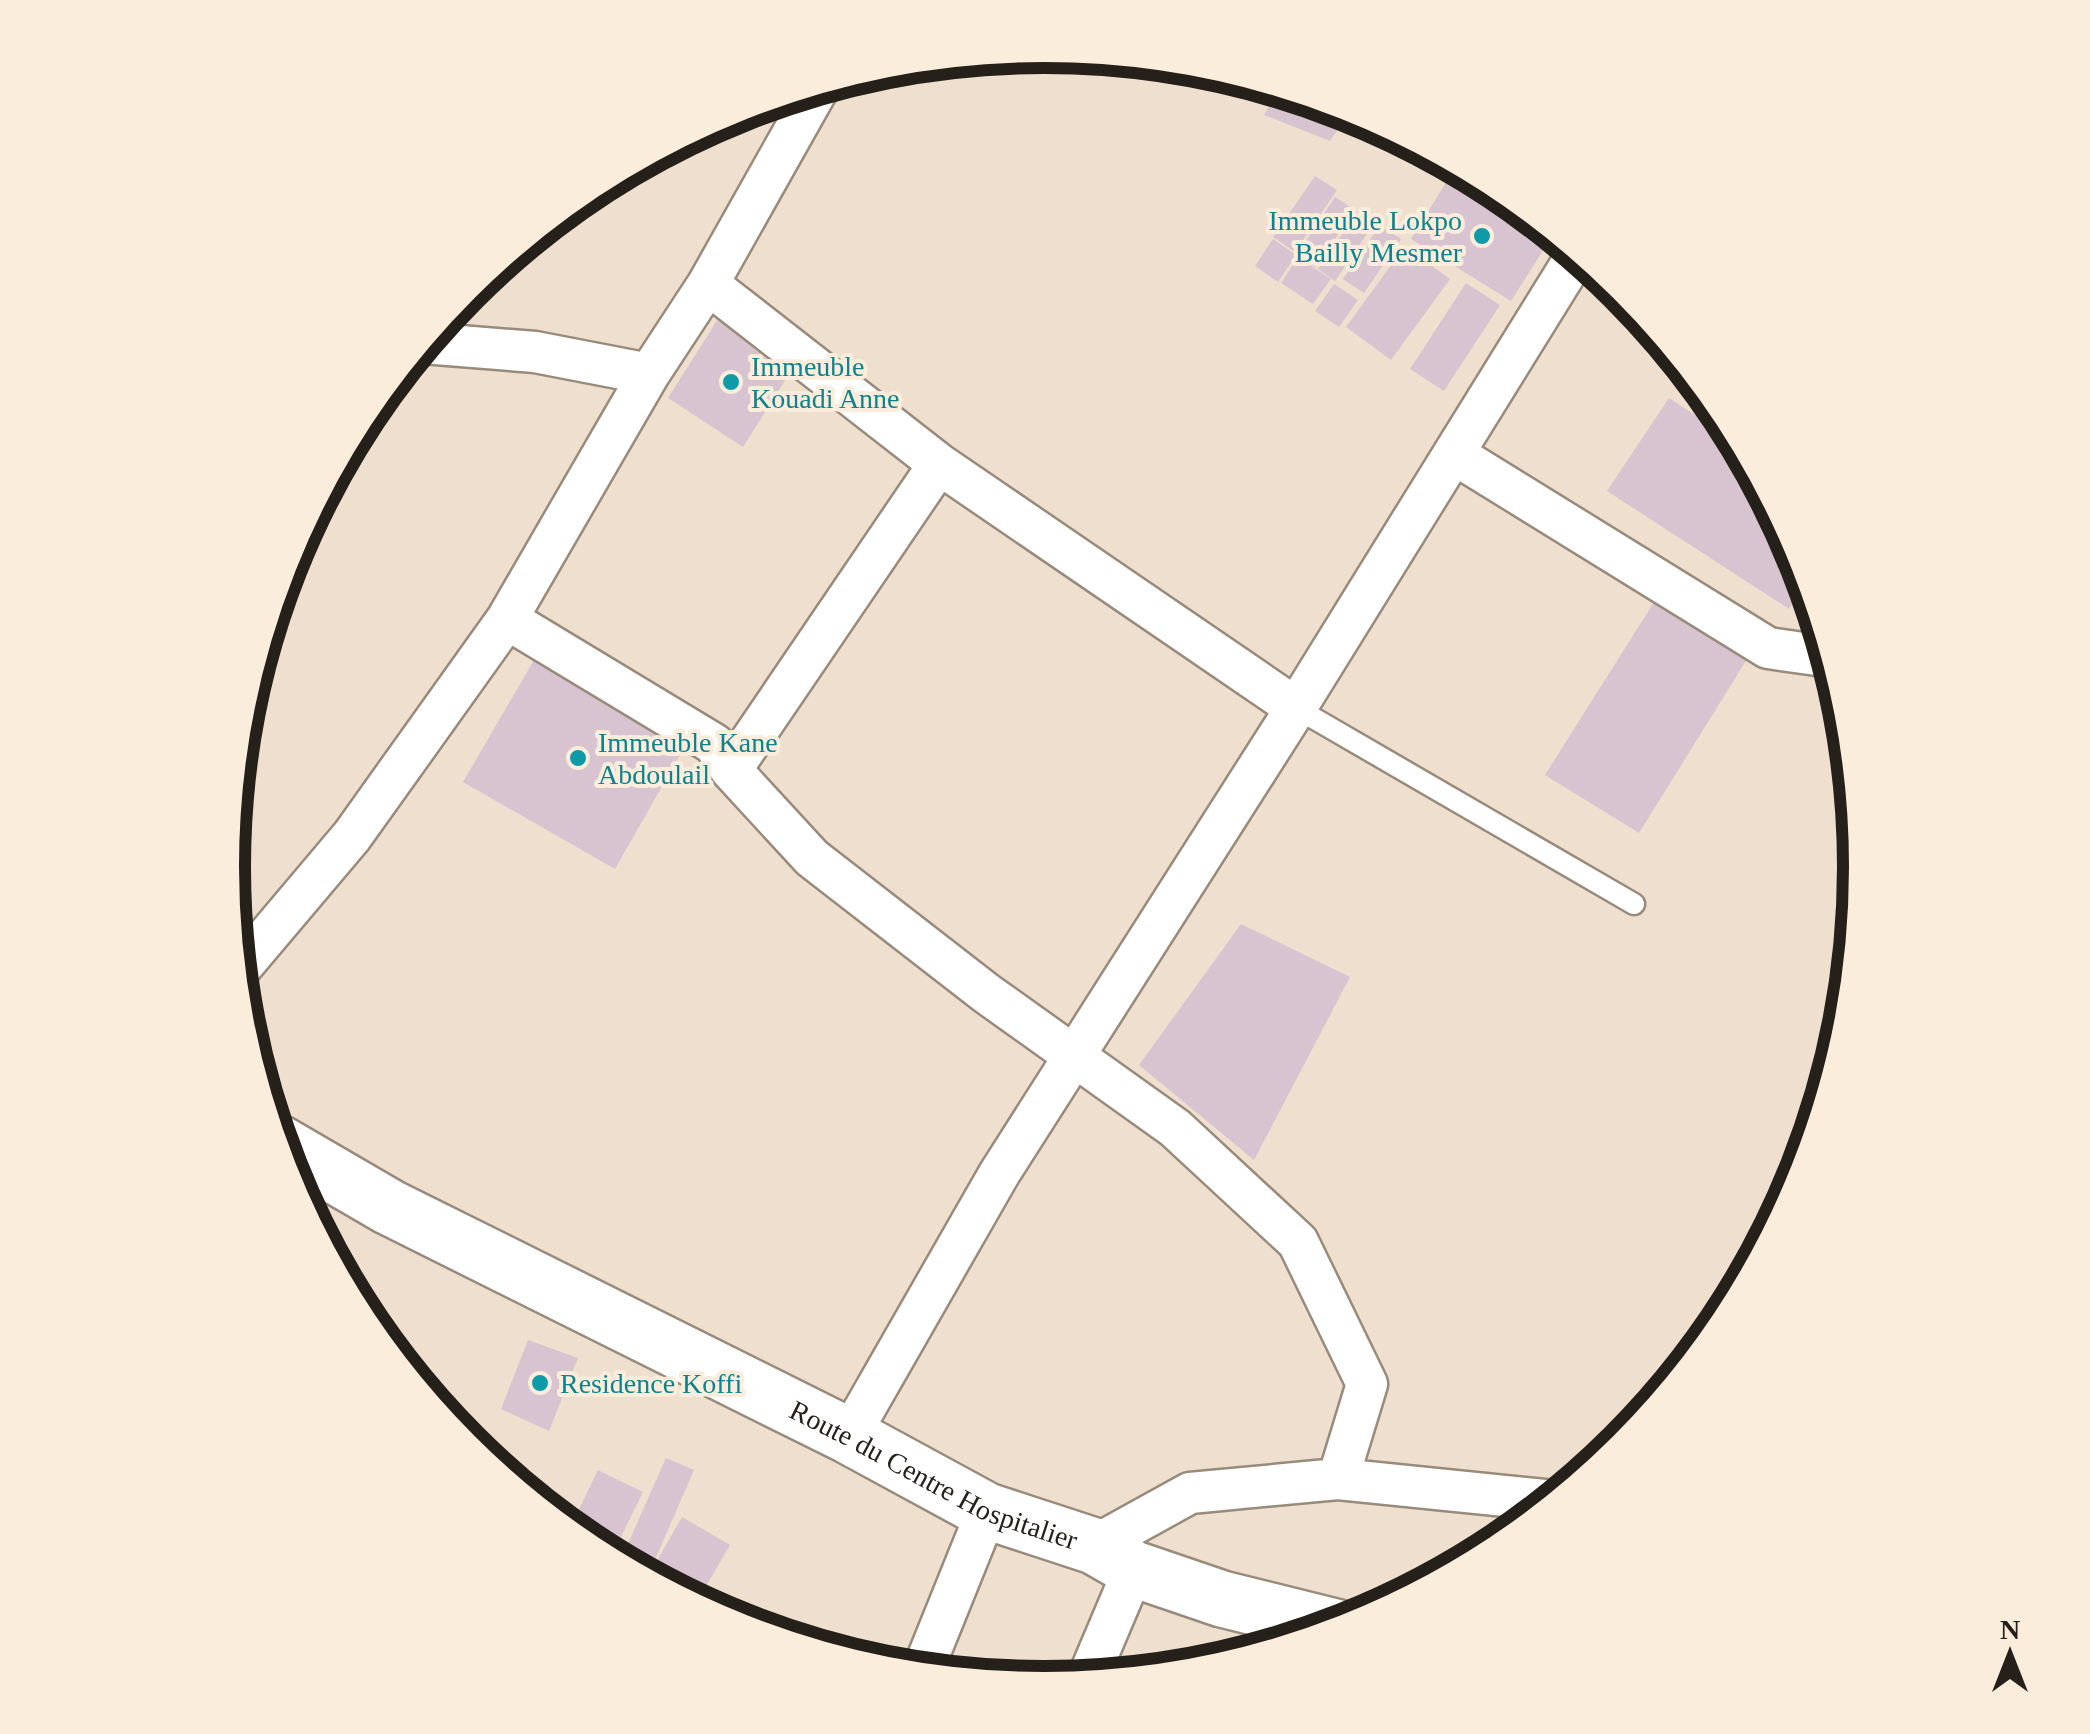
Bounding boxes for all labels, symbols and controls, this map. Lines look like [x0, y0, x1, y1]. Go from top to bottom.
place label: Immeuble Lokpo Bailly Mesmer [1268, 205, 1463, 268]
marker: Immeuble Lokpo Bailly Mesmer [1471, 225, 1493, 247]
place label: Immeuble Kouadi Anne [751, 351, 900, 414]
marker: Immeuble Kouadi Anne [720, 371, 742, 393]
place label: Immeuble Kane Abdoulail [598, 727, 778, 790]
marker: Immeuble Kane Abdoulail [567, 747, 589, 769]
place label: Residence Koffi [560, 1368, 742, 1399]
marker: Residence Koffi [529, 1372, 551, 1394]
street label: Route du Centre Hospitalier [785, 1394, 1082, 1555]
north arrow [1960, 1604, 2060, 1704]
text: N [2000, 1614, 2020, 1645]

